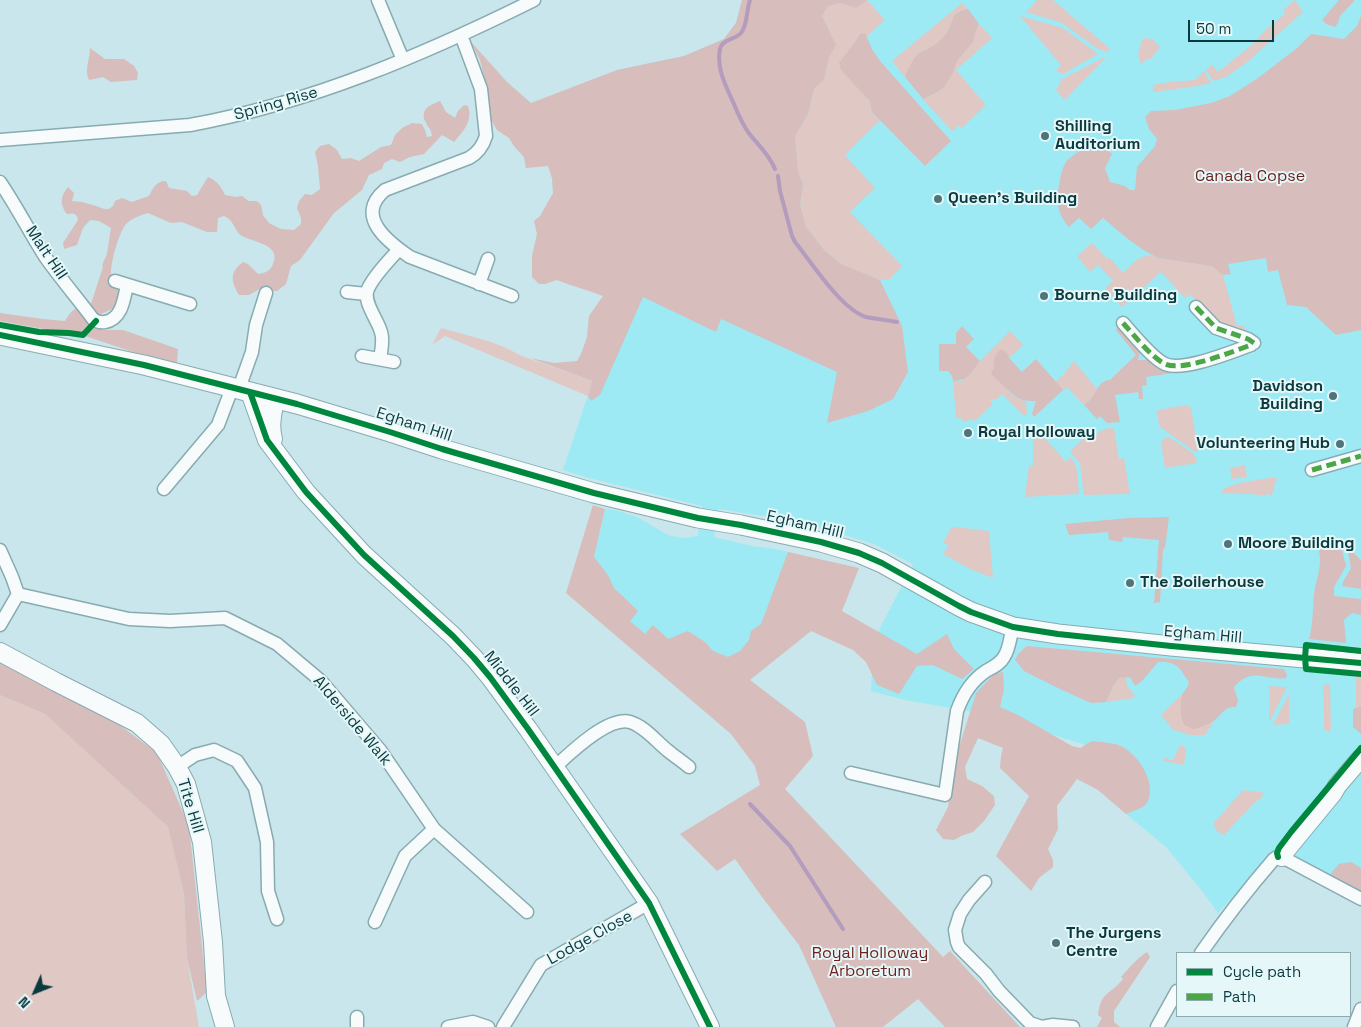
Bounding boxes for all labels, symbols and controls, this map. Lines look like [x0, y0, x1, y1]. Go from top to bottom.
scale bar [1191, 10, 1277, 42]
text: 50 m [1196, 19, 1231, 38]
street label: Spring Rise [232, 83, 320, 125]
place label: Shilling Auditorium [1055, 117, 1140, 155]
marker: Shilling Auditorium [1039, 130, 1051, 142]
park label: Canada Copse [1195, 167, 1305, 187]
place label: Queen's Building [948, 189, 1077, 209]
marker: Queen's Building [932, 193, 944, 205]
street label: Malt Hill [21, 222, 71, 284]
place label: Bourne Building [1054, 286, 1177, 306]
marker: Bourne Building [1038, 290, 1050, 302]
place label: Davidson Building [1252, 377, 1323, 415]
marker: Davidson Building [1327, 390, 1339, 402]
street label: Egham Hill [374, 404, 454, 446]
place label: Royal Holloway [978, 423, 1095, 443]
marker: Royal Holloway [962, 427, 974, 439]
place label: Volunteering Hub [1196, 434, 1330, 454]
marker: Volunteering Hub [1334, 438, 1346, 450]
street label: Egham Hill [765, 507, 845, 543]
place label: Moore Building [1238, 534, 1355, 554]
marker: Moore Building [1222, 538, 1234, 550]
place label: The Boilerhouse [1140, 573, 1264, 593]
marker: The Boilerhouse [1124, 577, 1136, 589]
street label: Egham Hill [1163, 622, 1243, 648]
street label: Middle Hill [479, 647, 543, 721]
street label: Alderside Walk [309, 672, 395, 770]
street label: Tite Hill [173, 776, 207, 836]
street label: Lodge Close [544, 907, 636, 969]
place label: The Jurgens Centre [1066, 924, 1161, 962]
marker: The Jurgens Centre [1050, 937, 1062, 949]
park label: Royal Holloway Arboretum [812, 944, 928, 982]
legend [1176, 952, 1351, 1017]
text: Cycle path [1223, 962, 1301, 981]
north arrow [10, 967, 60, 1017]
text: Path [1223, 987, 1256, 1006]
text: N [14, 993, 34, 1012]

